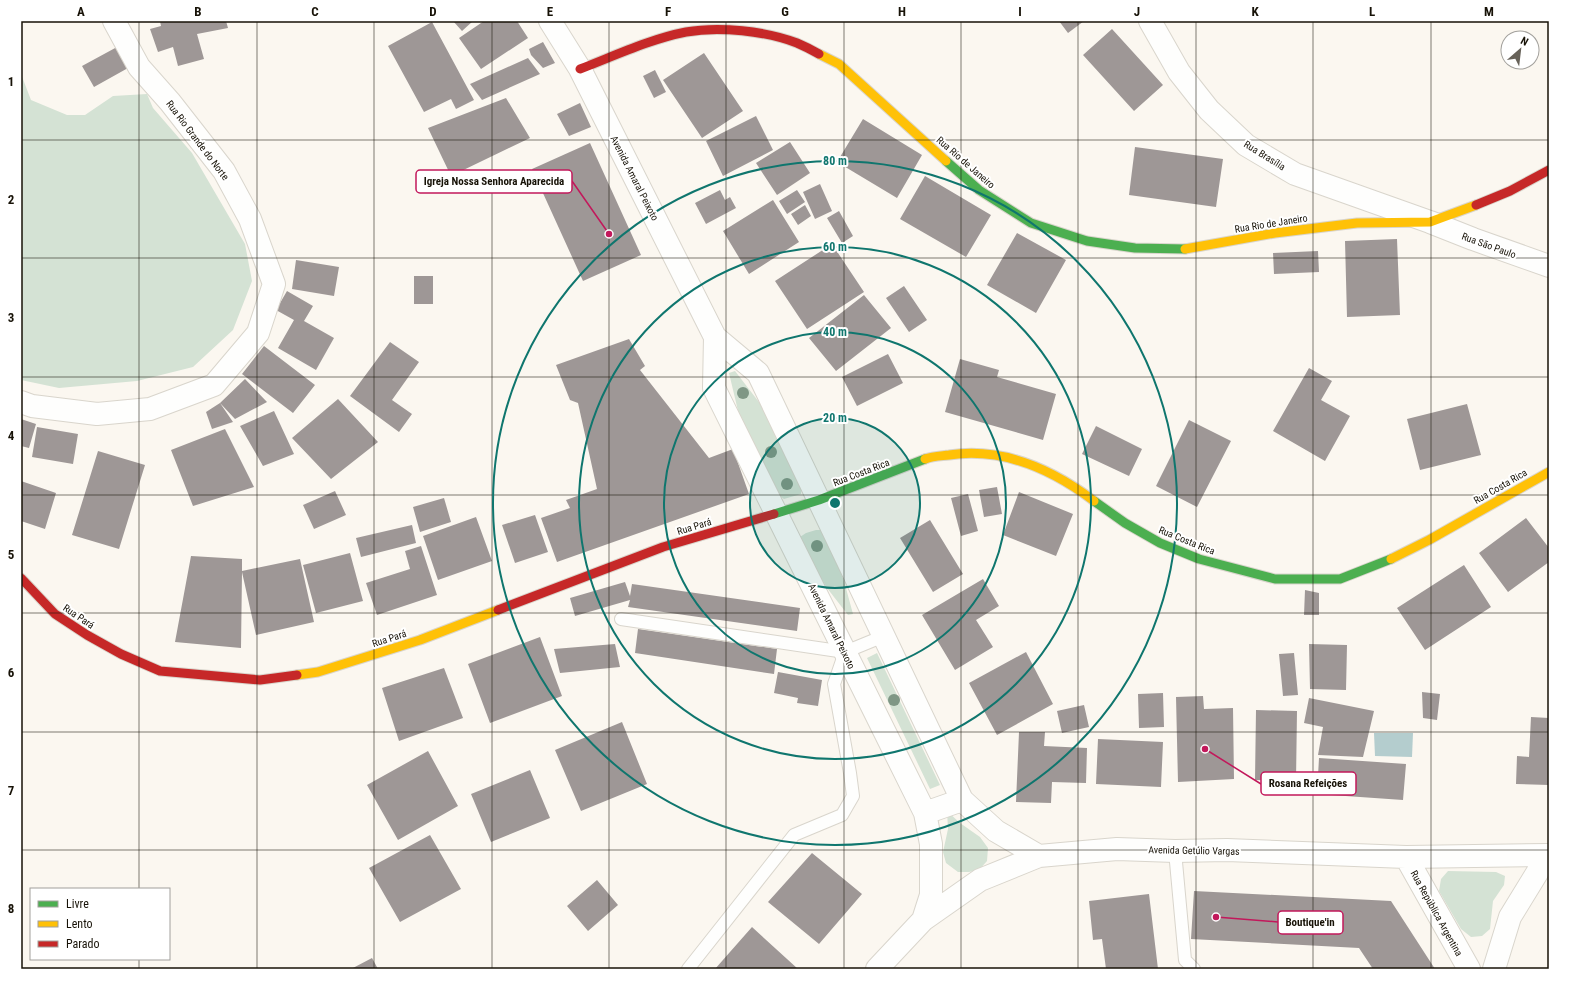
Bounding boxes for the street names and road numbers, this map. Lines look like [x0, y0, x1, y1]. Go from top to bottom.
street label: Rua Rio Grande do Norte [164, 98, 231, 183]
street label: Avenida Amaral Peixoto [608, 134, 661, 222]
street label: Rua Rio de Janeiro [934, 134, 997, 191]
street label: Rua Brasília [1242, 138, 1288, 173]
street label: Rua Rio de Janeiro [1234, 212, 1308, 235]
street label: Rua São Paulo [1460, 231, 1517, 260]
street label: Rua Costa Rica [831, 457, 891, 488]
street label: Rua Costa Rica [1472, 467, 1529, 506]
street label: Rua Pará [676, 516, 713, 537]
street label: Rua Costa Rica [1157, 524, 1217, 557]
street label: Avenida Amaral Peixoto [806, 582, 857, 671]
street label: Rua Pará [61, 602, 97, 631]
street label: Rua Pará [371, 628, 408, 649]
street label: Avenida Getúlio Vargas [1148, 844, 1240, 857]
street label: Rua República Argentina [1408, 868, 1465, 958]

